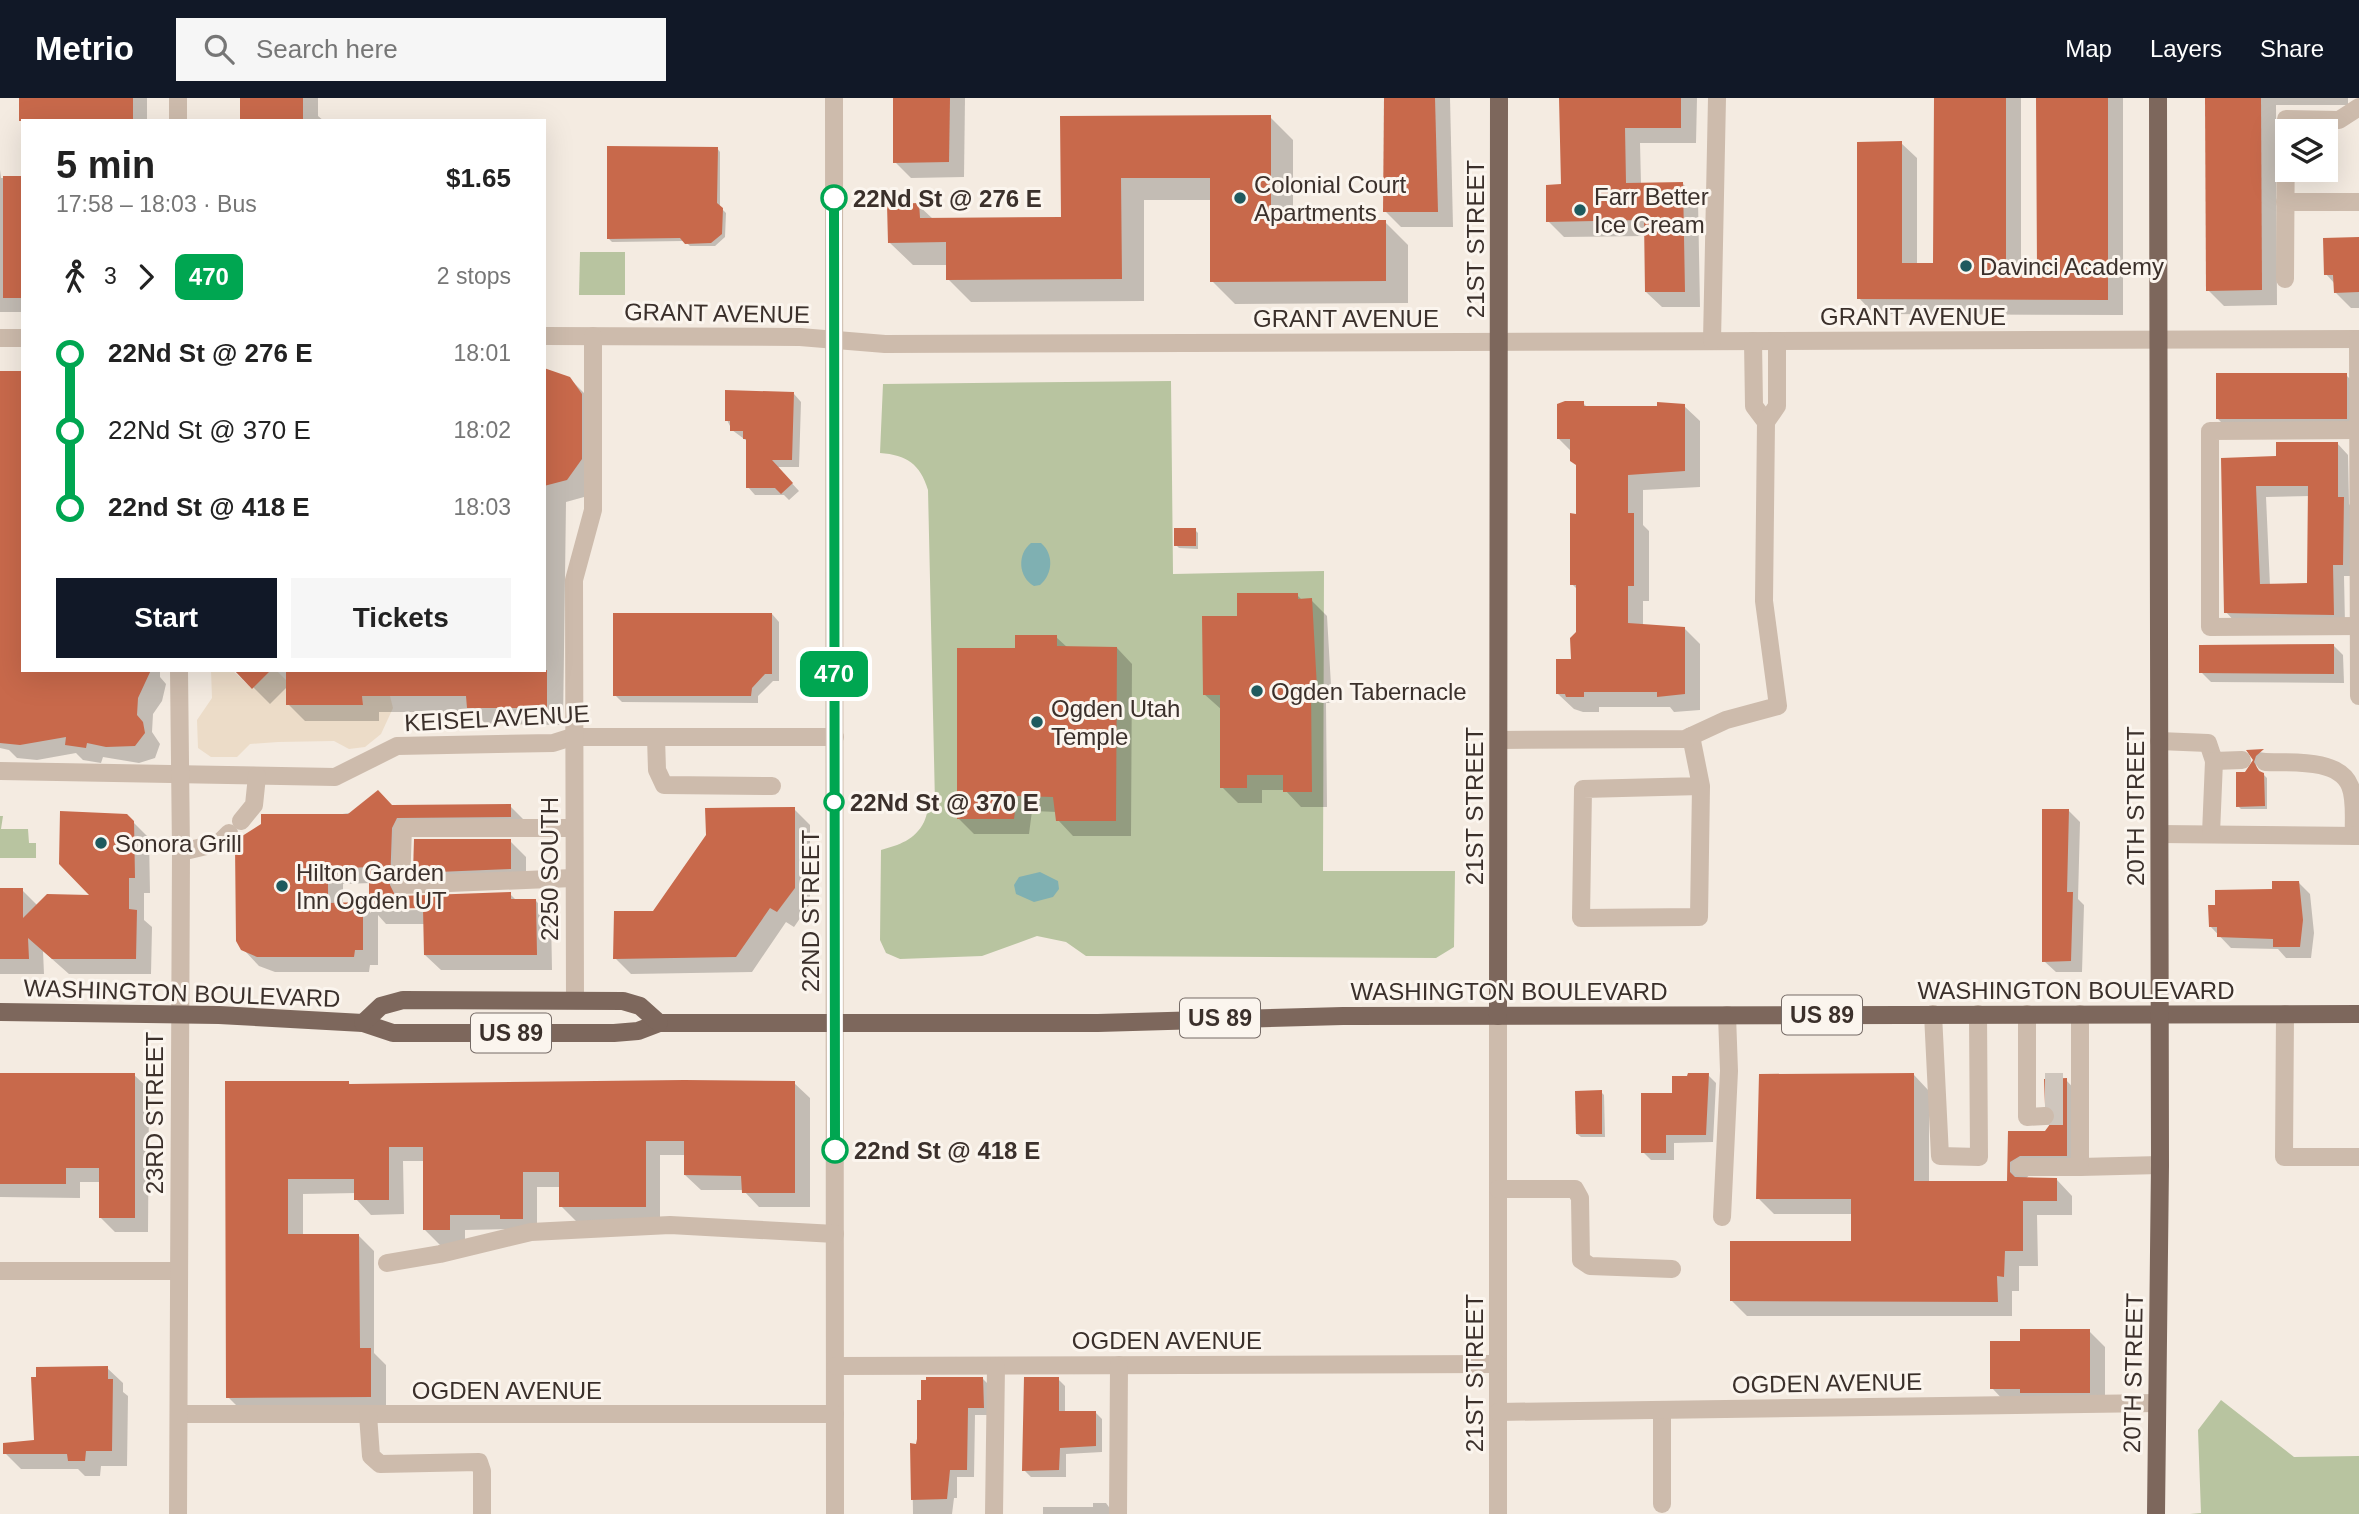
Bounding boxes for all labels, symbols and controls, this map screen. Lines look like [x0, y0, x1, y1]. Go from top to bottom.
search box [176, 18, 666, 81]
text: Metrio [35, 30, 134, 67]
icon: search [200, 30, 238, 68]
text: Search here [256, 34, 398, 64]
text: Map [2065, 35, 2112, 62]
text: Layers [2150, 35, 2222, 62]
text: Share [2260, 35, 2324, 62]
map controls [2275, 119, 2338, 182]
button: layers [2275, 119, 2338, 182]
text: 5 min [56, 144, 155, 186]
street label: 21ST STREET [1462, 160, 1489, 318]
text: $1.65 [446, 163, 511, 193]
place label: Colonial Court Apartments [1254, 171, 1406, 226]
place label: Farr Better Ice Cream [1594, 183, 1709, 238]
marker: 22Nd St @ 276 E [821, 185, 847, 211]
place label: 22Nd St @ 276 E [853, 185, 1042, 212]
marker: Colonial Court Apartments [1232, 190, 1248, 206]
text: 17:58 – 18:03 · Bus [56, 191, 257, 217]
marker: Farr Better Ice Cream [1572, 202, 1588, 218]
place label: Davinci Academy [1980, 253, 2164, 280]
icon: walk [56, 258, 94, 296]
icon: forward [127, 258, 165, 296]
marker: Davinci Academy [1958, 258, 1974, 274]
text: 3 [104, 263, 117, 289]
text: 470 [189, 263, 229, 290]
text: 2 stops [437, 263, 511, 289]
street label: GRANT AVENUE [624, 298, 810, 328]
street label: GRANT AVENUE [1820, 303, 2006, 330]
street label: GRANT AVENUE [1253, 305, 1439, 332]
text: 22Nd St @ 276 E [108, 338, 313, 368]
text: 18:01 [453, 340, 511, 366]
text: 22Nd St @ 370 E [108, 415, 311, 445]
text: 18:02 [453, 417, 511, 443]
text: 22nd St @ 418 E [108, 492, 310, 522]
text: 18:03 [453, 494, 511, 520]
button: Start [56, 578, 277, 658]
button: Tickets [291, 578, 511, 658]
line badge: 470 [794, 651, 874, 697]
text: 470 [814, 660, 854, 687]
place label: Ogden Tabernacle [1271, 678, 1467, 705]
marker: Ogden Tabernacle [1249, 683, 1265, 699]
place label: Ogden Utah Temple [1051, 695, 1180, 750]
street label: KEISEL AVENUE [404, 700, 590, 736]
marker: Ogden Utah Temple [1029, 714, 1045, 730]
street label: 20TH STREET [2122, 726, 2149, 886]
street label: 21ST STREET [1461, 727, 1488, 885]
place label: 22Nd St @ 370 E [850, 789, 1039, 816]
marker: 22Nd St @ 370 E [824, 792, 844, 812]
street label: 2250 SOUTH [536, 797, 563, 941]
street label: 22ND STREET [797, 829, 824, 992]
place label: Sonora Grill [115, 830, 242, 857]
marker: Sonora Grill [93, 835, 109, 851]
place label: Hilton Garden Inn Ogden UT [296, 859, 447, 914]
marker: Hilton Garden Inn Ogden UT [274, 878, 290, 894]
street label: WASHINGTON BOULEVARD [23, 974, 341, 1012]
street label: WASHINGTON BOULEVARD [1918, 977, 2234, 1004]
street label: WASHINGTON BOULEVARD [1351, 978, 1667, 1005]
road number: US 89 [1782, 996, 1862, 1034]
road number: US 89 [1180, 998, 1260, 1037]
road number: US 89 [471, 1014, 551, 1052]
street label: 23RD STREET [141, 1031, 168, 1194]
marker: 22nd St @ 418 E [822, 1137, 848, 1163]
place label: 22nd St @ 418 E [854, 1137, 1040, 1164]
street label: 20TH STREET [2118, 1292, 2148, 1453]
street label: 21ST STREET [1461, 1294, 1488, 1452]
street label: OGDEN AVENUE [1072, 1327, 1262, 1354]
street label: OGDEN AVENUE [1732, 1368, 1922, 1398]
street label: OGDEN AVENUE [412, 1377, 602, 1404]

